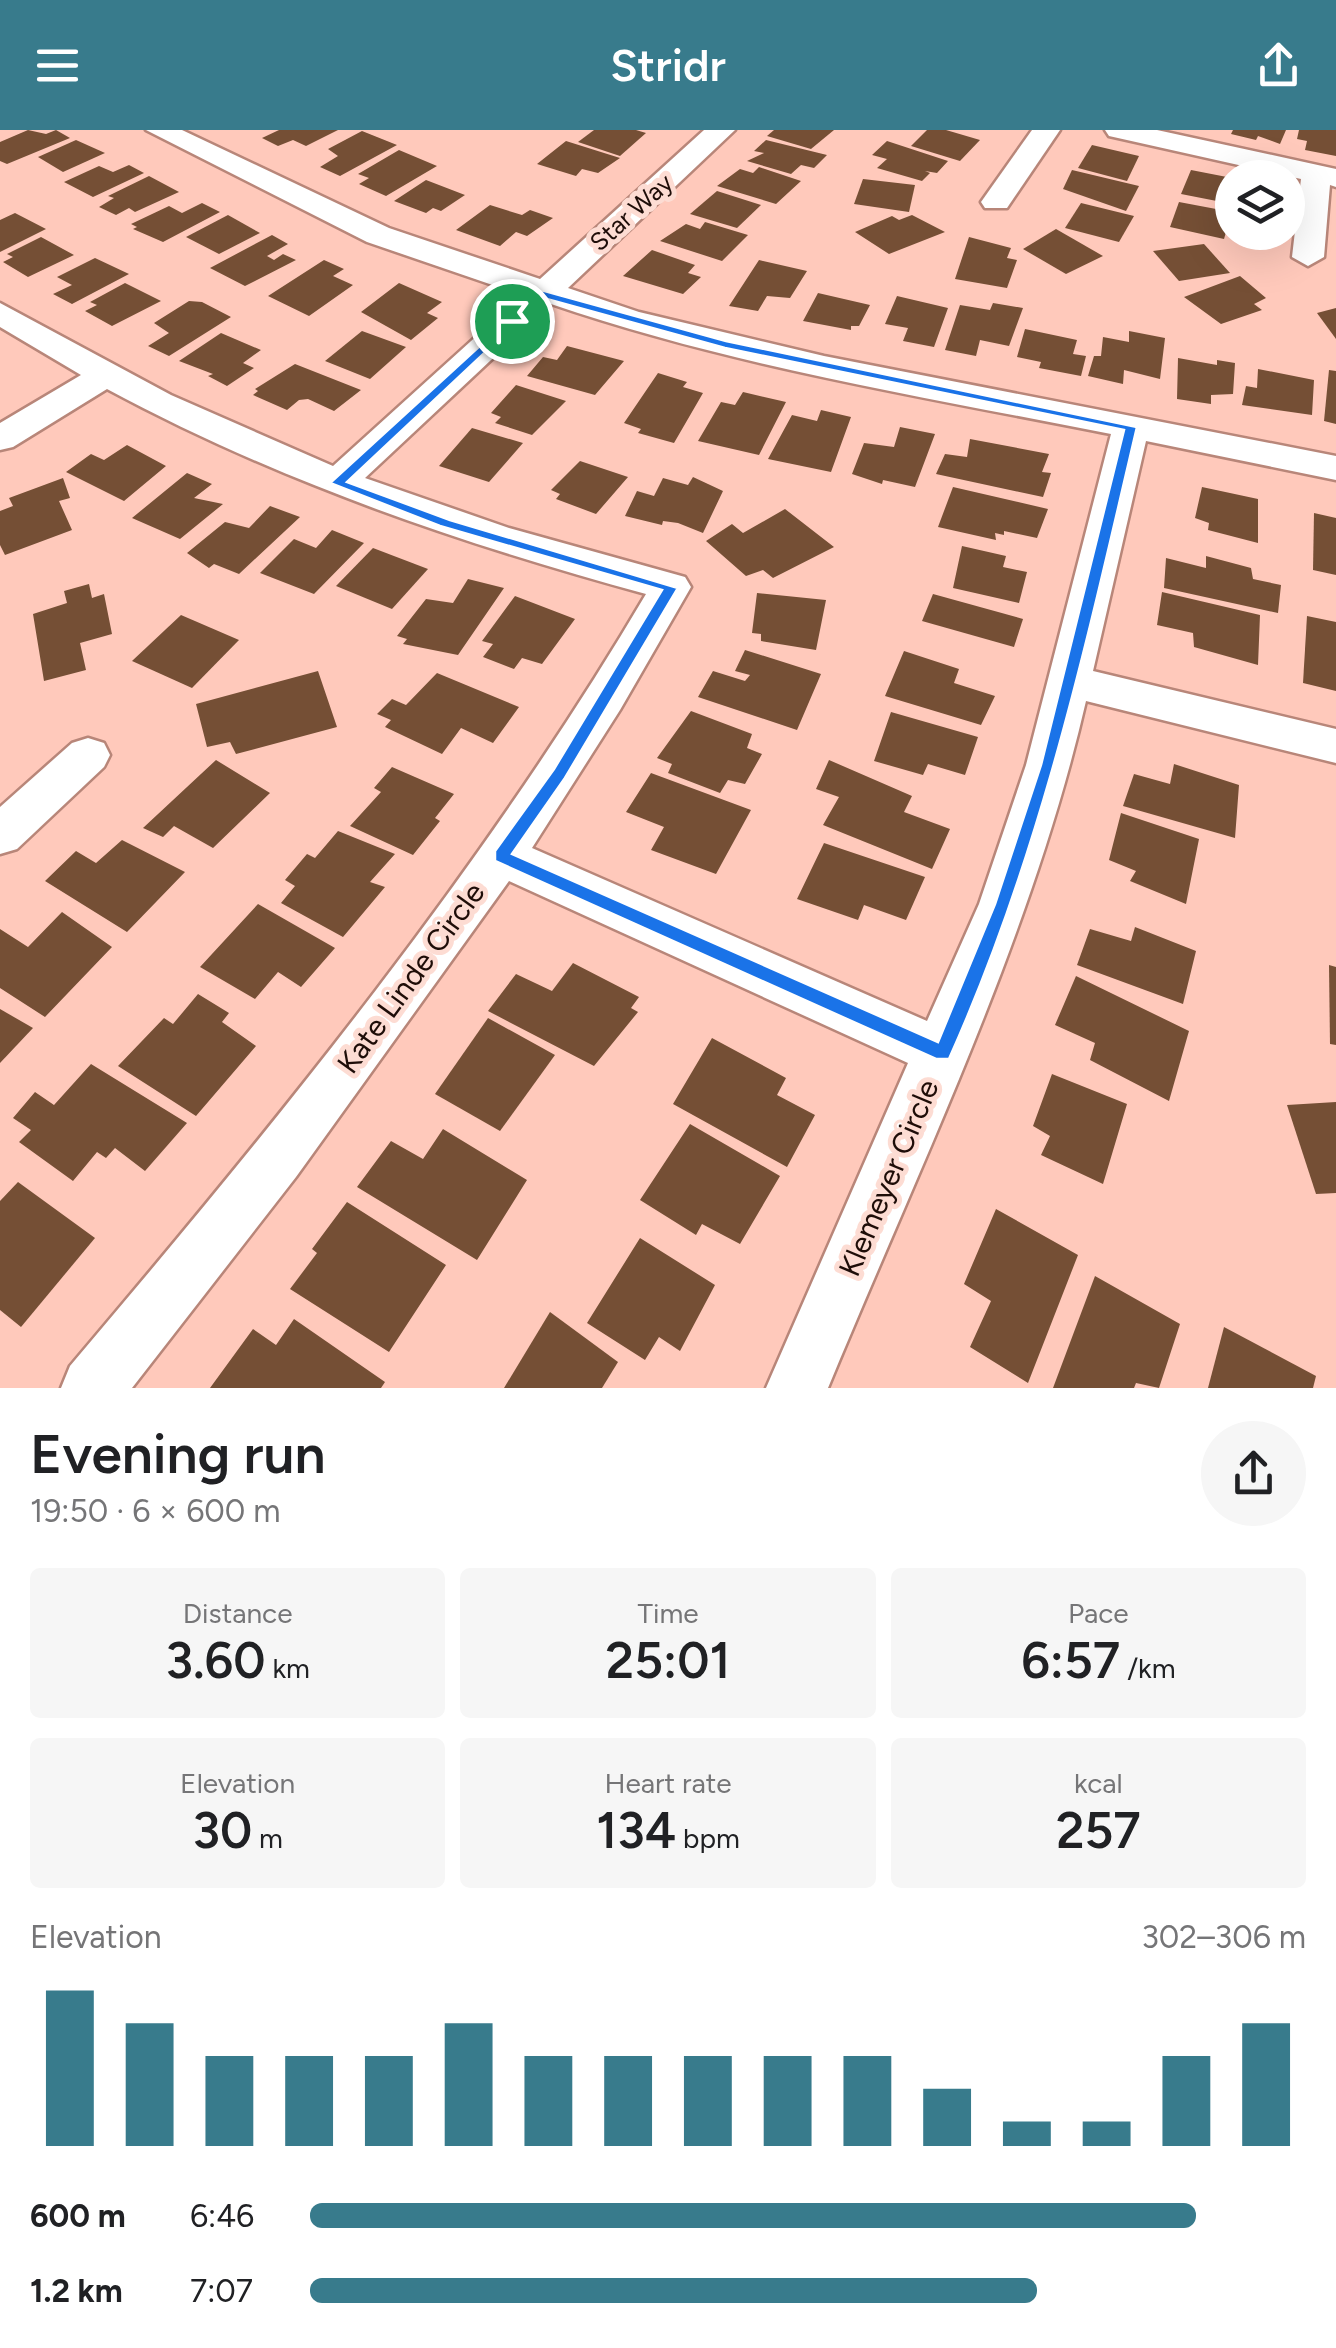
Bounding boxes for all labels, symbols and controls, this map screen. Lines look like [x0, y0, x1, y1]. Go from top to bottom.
icon: menu [30, 38, 85, 93]
text: Stridr [610, 38, 726, 92]
icon: share [1251, 38, 1306, 93]
map controls [1215, 160, 1305, 250]
button: layers [1215, 160, 1305, 250]
street label: Star Way [584, 167, 678, 257]
pin [470, 279, 555, 364]
icon: arrive [485, 294, 540, 349]
street label: Kate Linde Circle [329, 875, 492, 1080]
street label: Klemeyer Circle [830, 1074, 947, 1282]
text: Evening run [30, 1421, 326, 1487]
button: share [1201, 1421, 1306, 1526]
text: 19:50 · 6 × 600 m [30, 1492, 280, 1530]
text: Distance [183, 1596, 293, 1630]
text: Time [637, 1596, 699, 1630]
text: Pace [1068, 1596, 1129, 1630]
text: 3.60 [165, 1630, 266, 1691]
text: 25:01 [606, 1630, 730, 1691]
text: 6:57 [1021, 1630, 1120, 1691]
text: km [266, 1651, 310, 1685]
text: /km [1120, 1651, 1175, 1685]
text: Elevation [180, 1766, 295, 1800]
text: Heart rate [604, 1766, 732, 1800]
text: kcal [1074, 1766, 1123, 1800]
text: 30 [192, 1800, 252, 1861]
text: 134 [596, 1800, 676, 1861]
text: 257 [1056, 1800, 1141, 1861]
text: m [252, 1821, 283, 1855]
text: bpm [676, 1821, 740, 1855]
text: Elevation [30, 1918, 162, 1956]
text: 302–306 m [1141, 1918, 1306, 1956]
text: 600 m [30, 2197, 126, 2235]
text: 6:46 [190, 2197, 254, 2235]
text: 1.2 km [30, 2272, 123, 2310]
text: 7:07 [190, 2272, 253, 2310]

